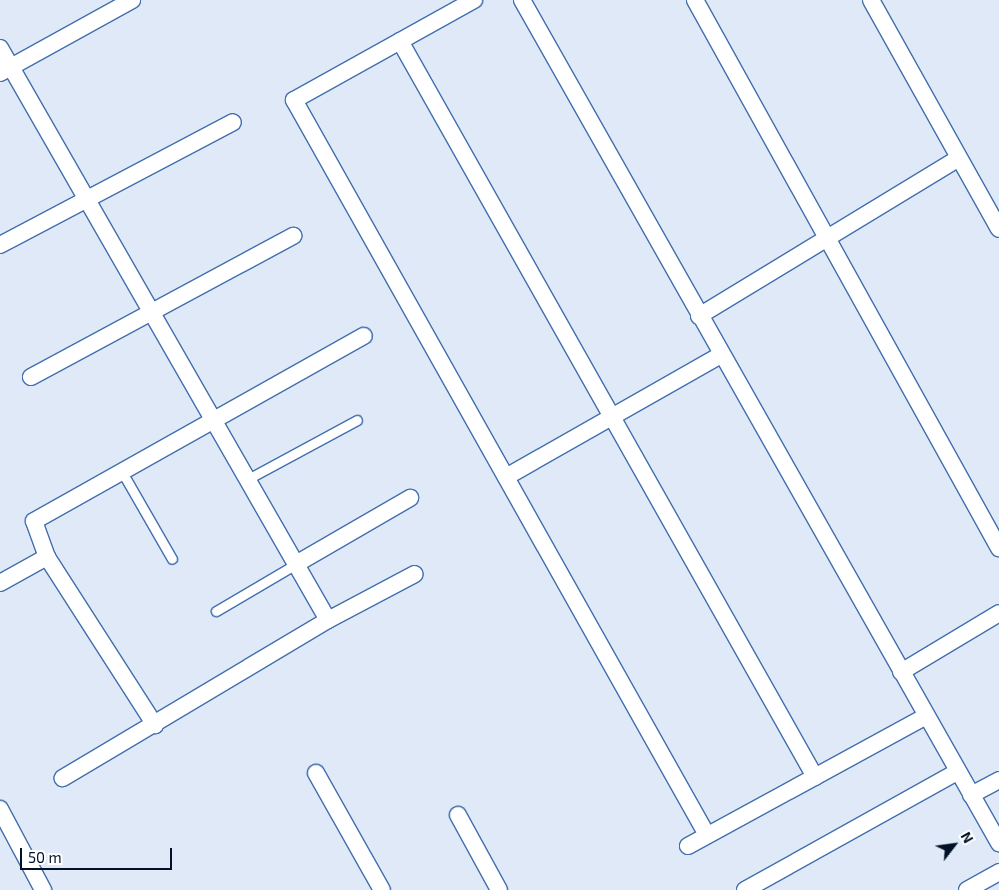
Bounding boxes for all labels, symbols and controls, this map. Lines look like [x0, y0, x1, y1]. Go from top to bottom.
north arrow [929, 820, 979, 870]
text: N [958, 829, 977, 846]
scale bar [22, 838, 175, 870]
text: 50 m [28, 848, 62, 866]

